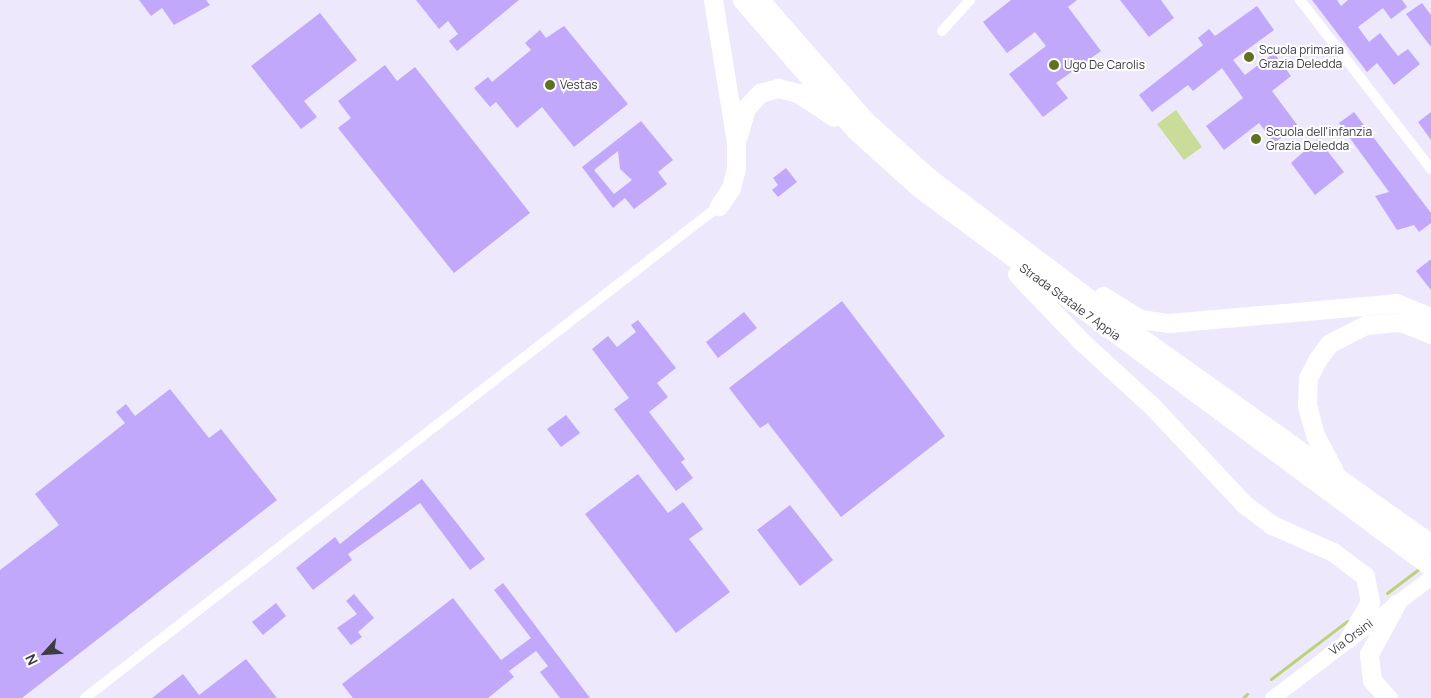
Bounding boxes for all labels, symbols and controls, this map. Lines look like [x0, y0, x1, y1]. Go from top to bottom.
place label: Scuola primaria Grazia Deledda [1259, 43, 1344, 71]
marker: Scuola primaria Grazia Deledda [1243, 51, 1255, 63]
place label: Ugo De Carolis [1064, 58, 1145, 72]
marker: Ugo De Carolis [1048, 59, 1060, 71]
place label: Vestas [560, 78, 598, 92]
marker: Vestas [544, 79, 556, 91]
place label: Scuola dell'infanzia Grazia Deledda [1266, 125, 1372, 153]
marker: Scuola dell'infanzia Grazia Deledda [1250, 133, 1262, 145]
street label: Strada Statale 7 Appia [1017, 260, 1123, 344]
street label: Via Orsini [1326, 616, 1376, 658]
north arrow [20, 628, 70, 678]
text: N [20, 651, 42, 668]

